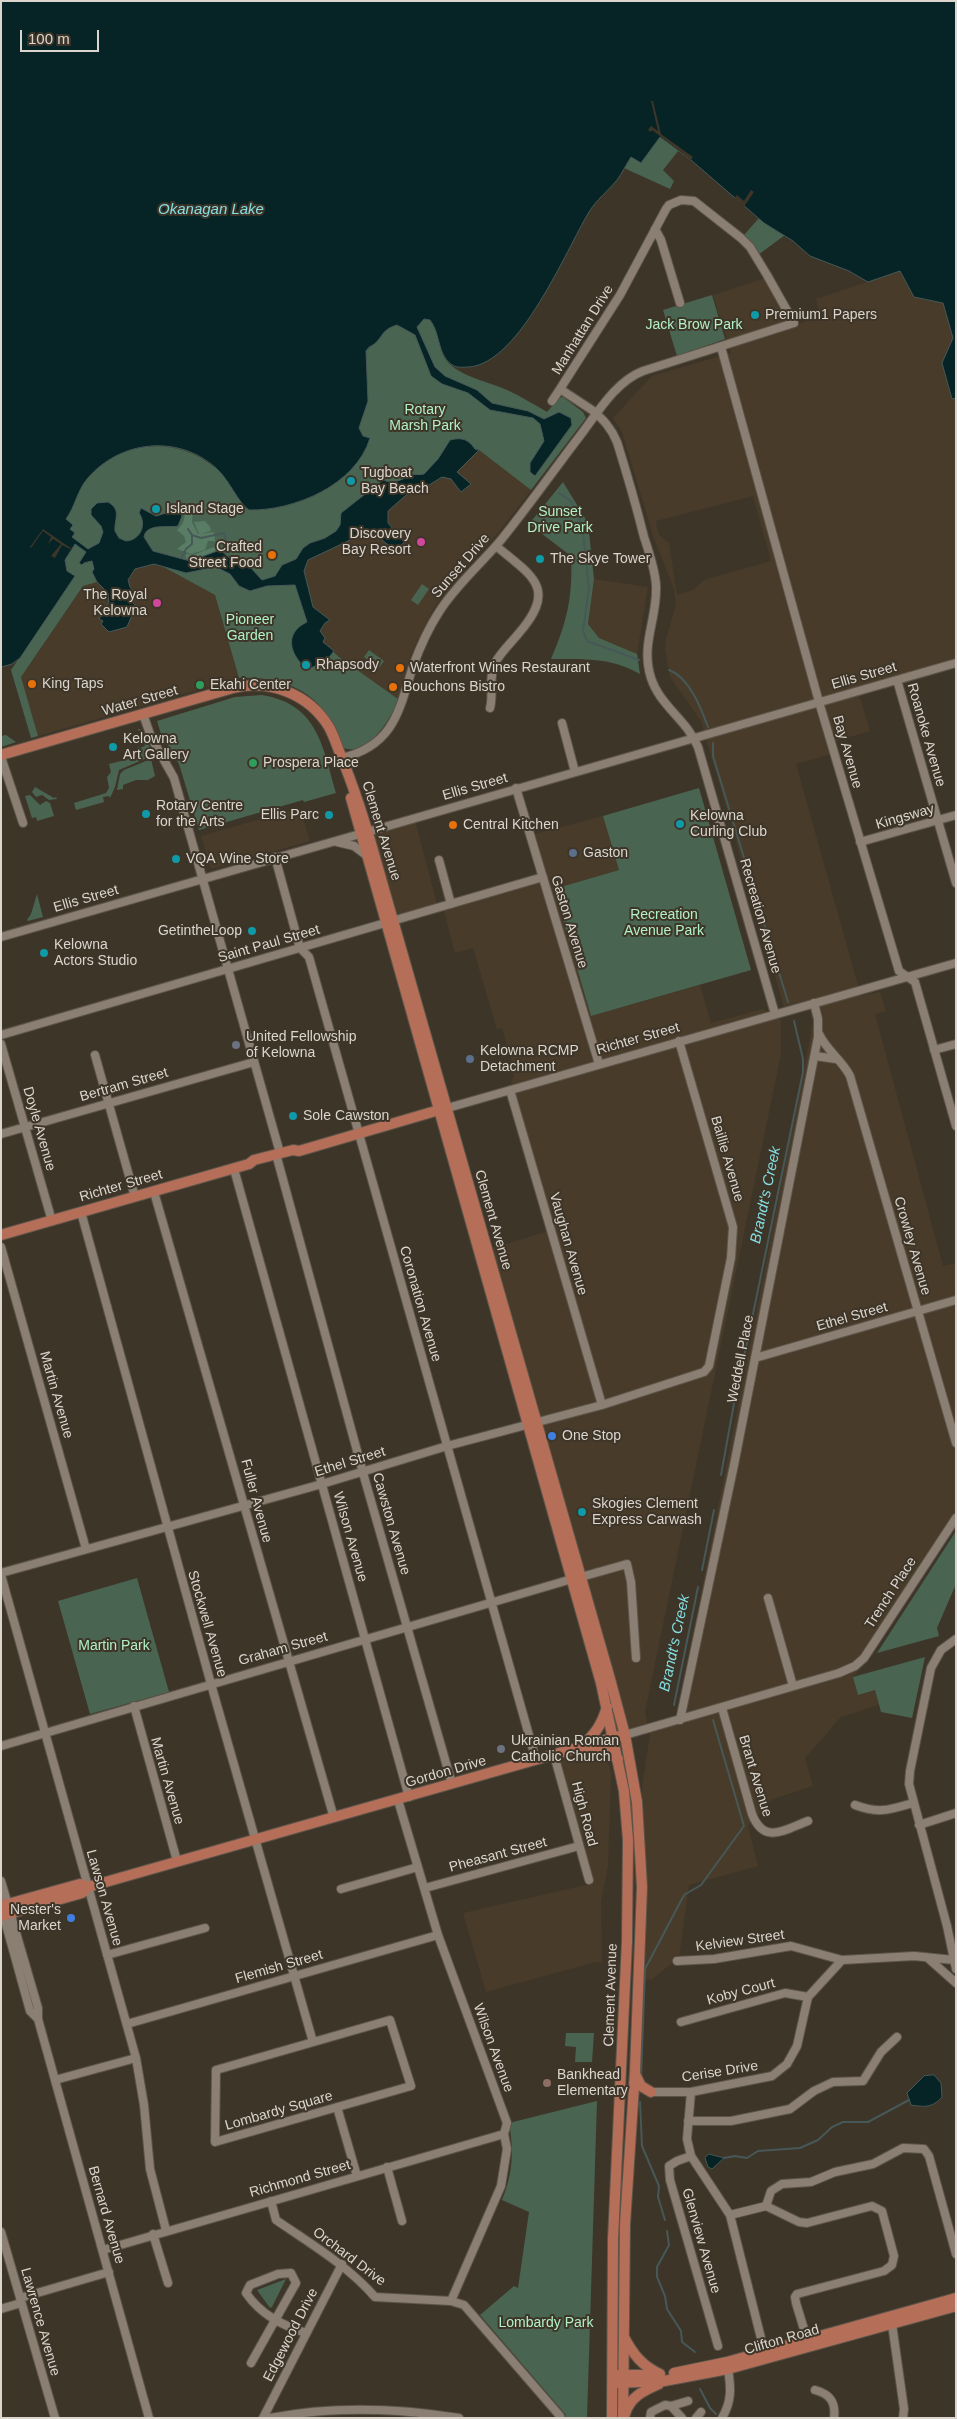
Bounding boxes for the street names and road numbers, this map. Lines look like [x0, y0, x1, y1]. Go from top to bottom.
street label: Manhattan Drive [549, 282, 617, 378]
street label: Sunset Drive [428, 530, 494, 602]
street label: Ellis Street [830, 659, 898, 693]
street label: Roanoke Avenue [903, 681, 949, 789]
street label: Water Street [100, 682, 180, 720]
street label: Bay Avenue [829, 714, 865, 790]
street label: Ellis Street [441, 770, 509, 804]
street label: Clement Avenue [358, 779, 404, 883]
street label: Kingsway [874, 801, 936, 833]
street label: Recreation Avenue [736, 857, 784, 975]
street label: Gaston Avenue [547, 874, 591, 970]
street label: Ellis Street [52, 882, 120, 916]
street label: Saint Paul Street [216, 921, 322, 967]
street label: Richter Street [595, 1019, 681, 1059]
street label: Bertram Street [78, 1064, 170, 1106]
street label: Doyle Avenue [19, 1085, 59, 1173]
street label: Baillie Avenue [707, 1114, 747, 1204]
street label: Richter Street [78, 1166, 164, 1206]
street label: Clement Avenue [471, 1168, 515, 1272]
street label: Vaughan Avenue [545, 1191, 591, 1297]
street label: Crowley Avenue [890, 1195, 934, 1297]
street label: Coronation Avenue [395, 1244, 445, 1364]
street label: Ethel Street [815, 1299, 889, 1335]
street label: Weddell Place [724, 1314, 758, 1404]
street label: Martin Avenue [36, 1349, 76, 1441]
street label: Ethel Street [313, 1443, 387, 1481]
street label: Fuller Avenue [237, 1457, 275, 1545]
street label: Cawston Avenue [368, 1471, 414, 1577]
street label: Wilson Avenue [329, 1490, 371, 1584]
street label: Trench Place [862, 1554, 920, 1632]
street label: Stockwell Avenue [184, 1569, 230, 1679]
street label: Graham Street [237, 1628, 329, 1670]
street label: Brant Avenue [735, 1733, 775, 1819]
street label: Martin Avenue [147, 1735, 187, 1827]
street label: Gordon Drive [404, 1752, 488, 1792]
street label: High Road [567, 1780, 601, 1848]
street label: Pheasant Street [447, 1834, 549, 1876]
street label: Lawson Avenue [82, 1848, 126, 1948]
street label: Kelview Street [695, 1926, 785, 1956]
street label: Clement Avenue [601, 1943, 621, 2047]
street label: Flemish Street [233, 1946, 325, 1988]
street label: Koby Court [705, 1975, 777, 2009]
street label: Wilson Avenue [469, 2001, 517, 2095]
street label: Cerise Drive [681, 2058, 759, 2086]
street label: Lombardy Square [223, 2088, 335, 2134]
street label: Richmond Street [248, 2157, 352, 2201]
street label: Bernard Avenue [84, 2164, 128, 2266]
street label: Glenview Avenue [678, 2186, 724, 2296]
street label: Orchard Drive [309, 2224, 389, 2290]
street label: Lawrence Avenue [17, 2266, 63, 2378]
street label: Edgewood Drive [260, 2285, 322, 2385]
street label: Clifton Road [743, 2321, 821, 2359]

